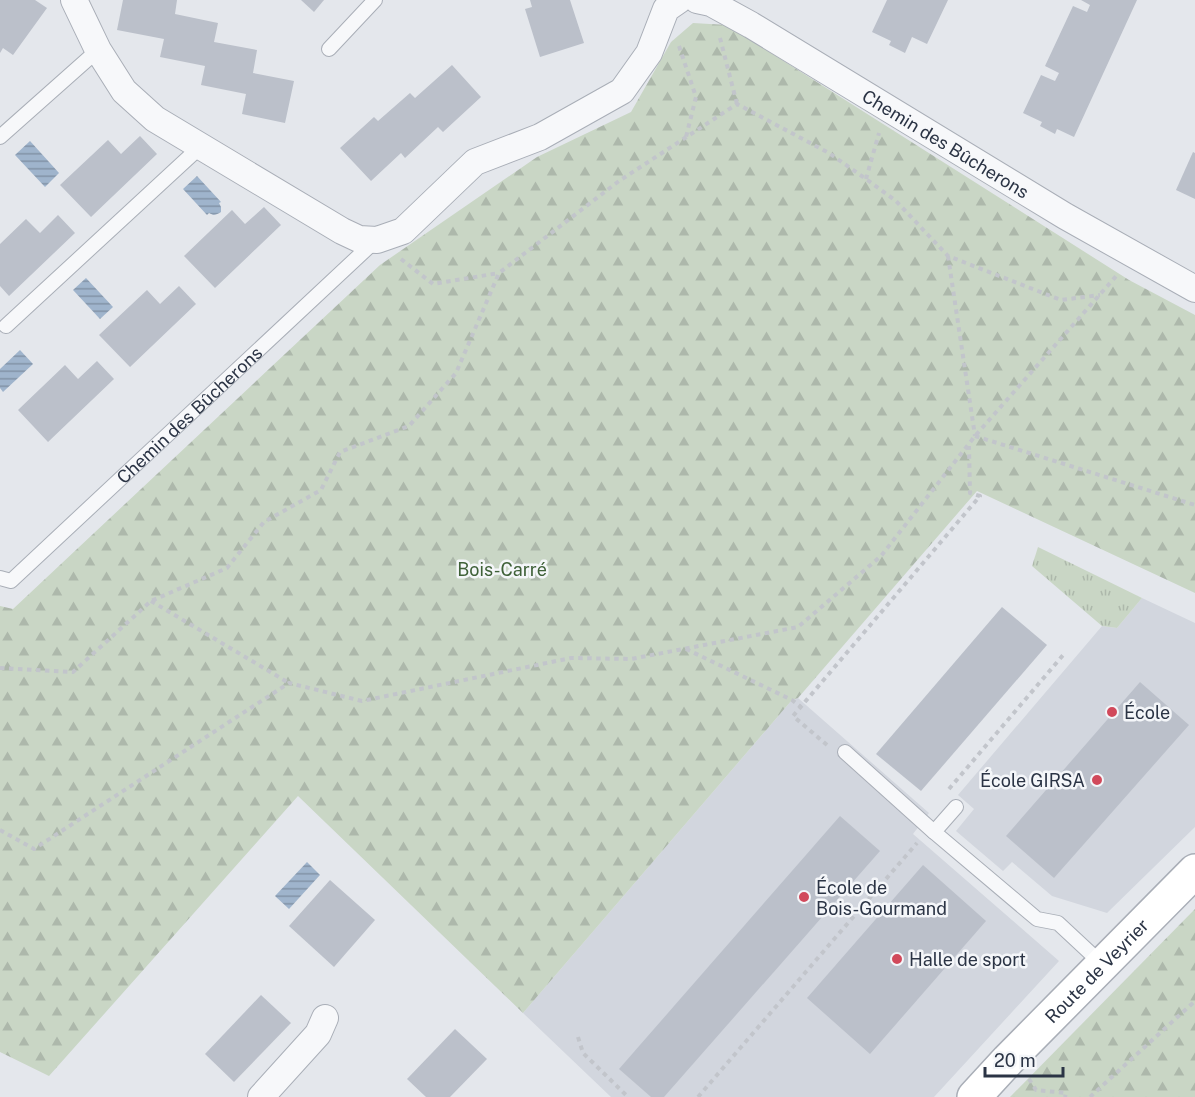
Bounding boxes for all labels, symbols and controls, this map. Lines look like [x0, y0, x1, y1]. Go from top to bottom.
street label: Chemin des Bûcherons [859, 85, 1033, 202]
street label: Chemin des Bûcherons [112, 342, 266, 488]
park label: Bois-Carré [457, 559, 547, 580]
place label: École [1124, 701, 1170, 723]
marker: École [1105, 705, 1119, 719]
place label: École GIRSA [980, 769, 1085, 791]
marker: École GIRSA [1090, 773, 1104, 787]
place label: École de Bois-Gourmand [816, 876, 947, 919]
marker: École de Bois-Gourmand [797, 890, 811, 904]
street label: Route de Veyrier [1040, 914, 1152, 1027]
place label: Halle de sport [909, 949, 1026, 970]
marker: Halle de sport [890, 952, 904, 966]
scale bar [985, 1040, 1063, 1078]
text: 20 m [994, 1050, 1036, 1071]

